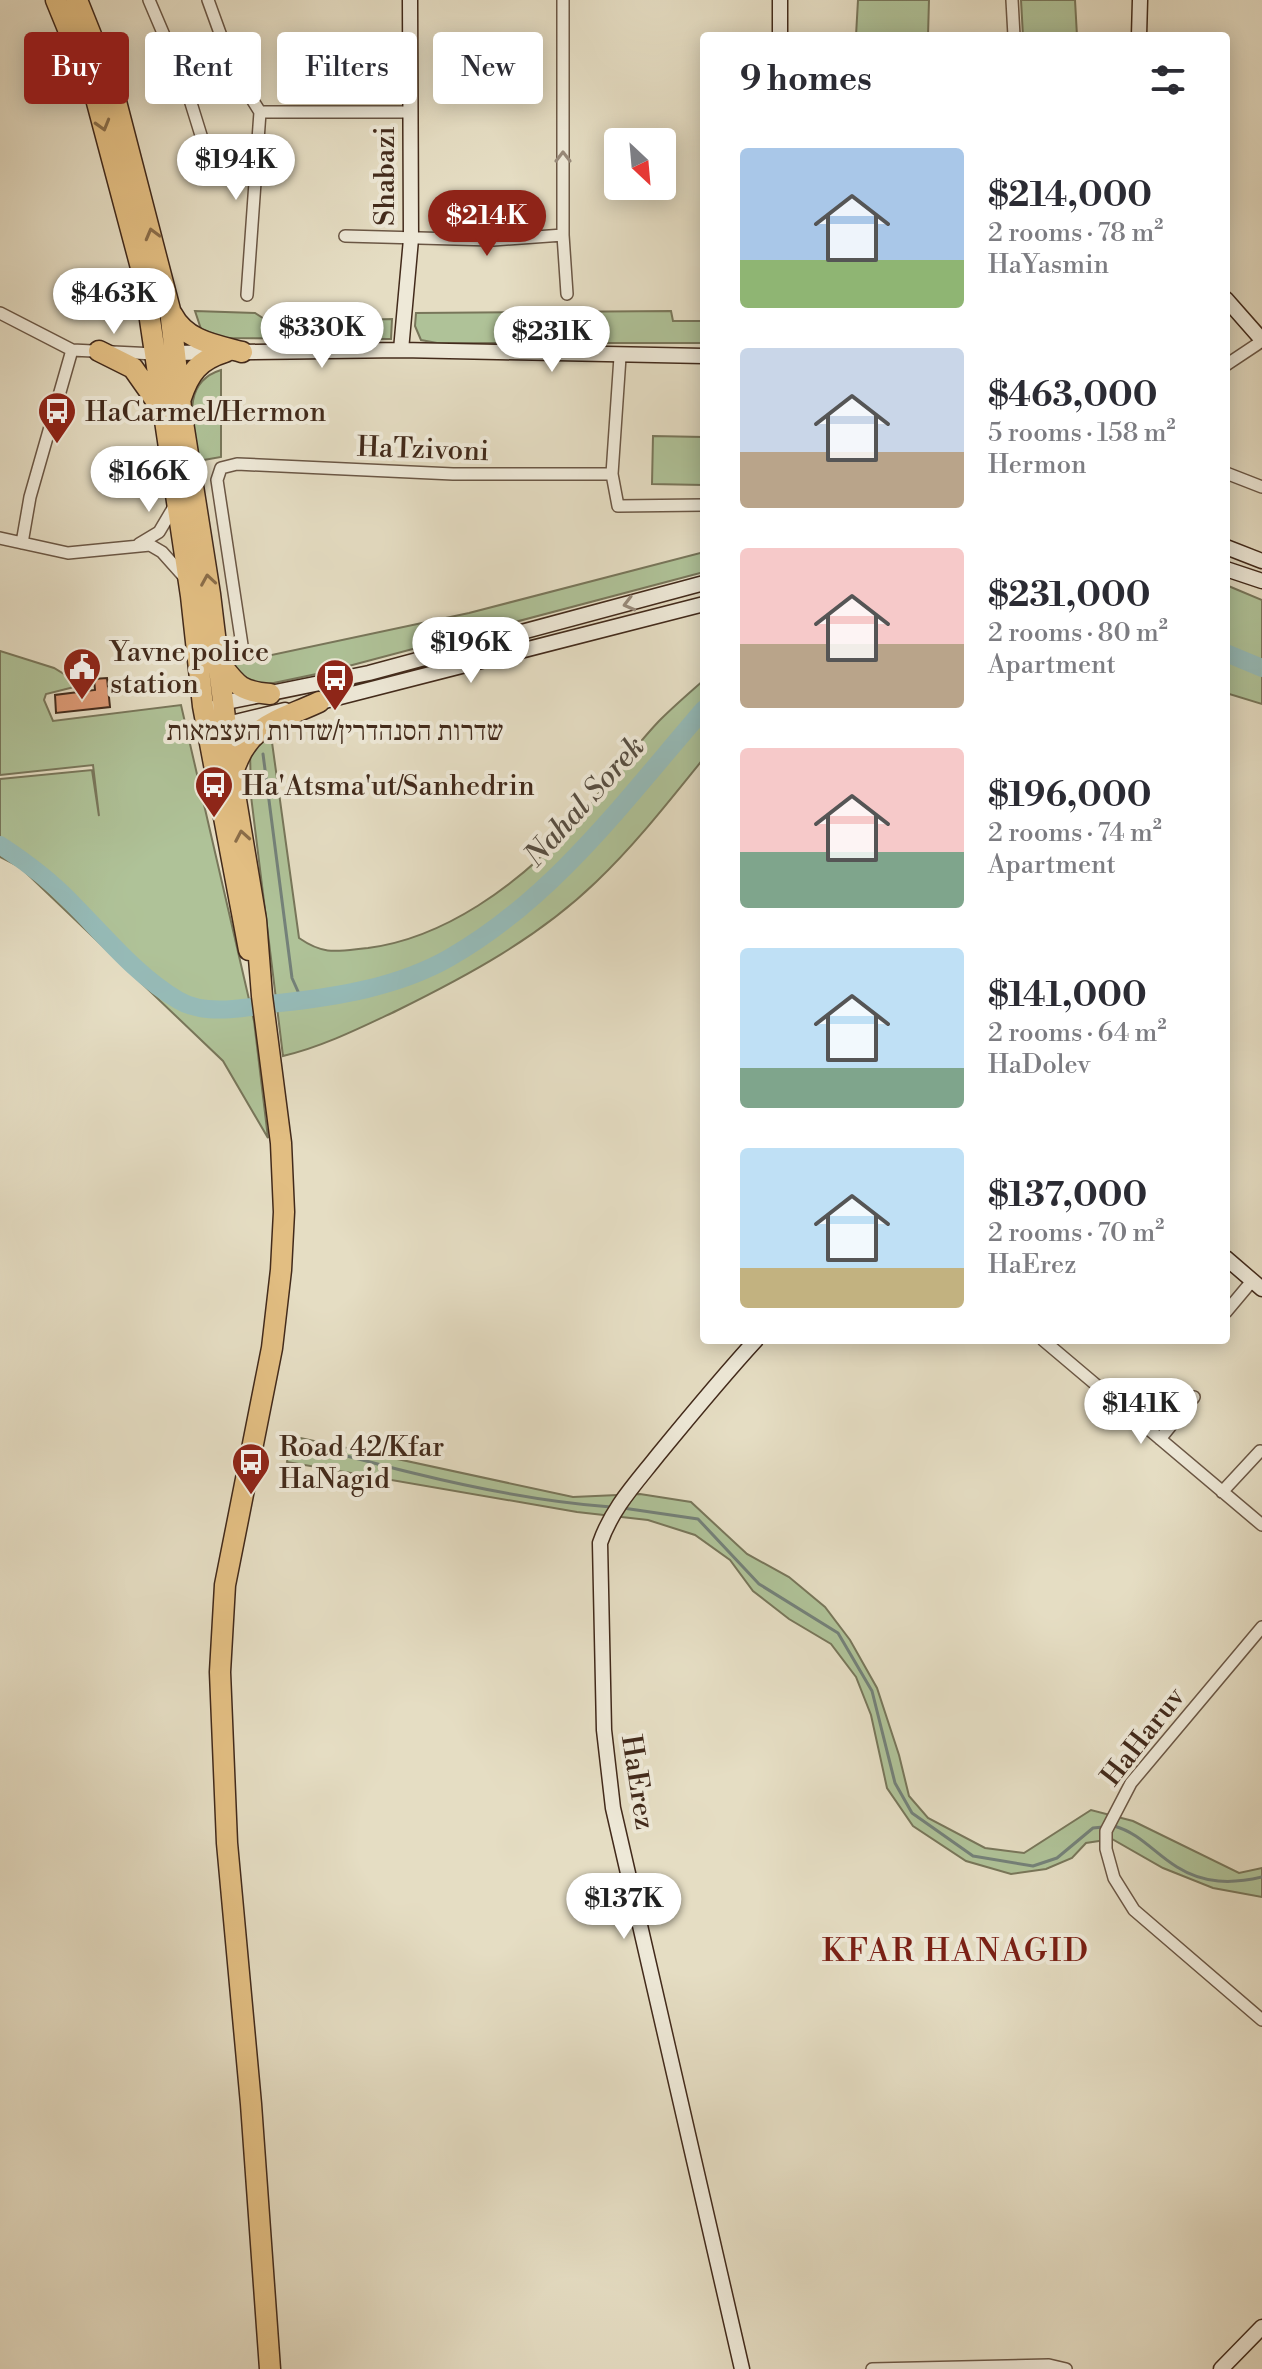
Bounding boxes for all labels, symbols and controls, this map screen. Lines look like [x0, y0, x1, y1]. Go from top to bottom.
chip: Buy [24, 32, 129, 104]
chip: Rent [145, 32, 261, 104]
chip: Filters [277, 32, 417, 104]
chip: New [433, 32, 543, 104]
icon: filters [1146, 58, 1190, 102]
text: 9 homes [740, 59, 872, 101]
one-way arrow [94, 118, 110, 132]
street label: Shabazi [368, 126, 403, 226]
north arrow [604, 128, 676, 200]
map controls [604, 128, 676, 200]
pin: $194K [180, 134, 292, 202]
text: $194K [195, 144, 277, 176]
one-way arrow [554, 150, 572, 163]
text: $214,000 [988, 175, 1152, 217]
icon: home [804, 180, 900, 276]
pin: $214K [431, 190, 543, 258]
text: $214K [446, 200, 528, 232]
text: 2 rooms · 78 m² [988, 217, 1163, 249]
one-way arrow [145, 227, 161, 241]
text: HaYasmin [988, 249, 1109, 281]
pin: $463K [58, 268, 170, 336]
text: $463K [71, 278, 157, 310]
pin: $330K [266, 302, 378, 370]
pin: $231K [496, 306, 608, 374]
text: $330K [279, 312, 365, 344]
text: $231K [512, 316, 592, 348]
text: $463,000 [988, 375, 1158, 417]
icon: home [804, 380, 900, 476]
bus stop icon: HaCarmel/Hermon [36, 390, 78, 445]
place label: HaCarmel/Hermon [85, 395, 326, 430]
text: 5 rooms · 158 m² [988, 417, 1176, 449]
street label: HaTzivoni [356, 430, 490, 469]
pin: $166K [93, 446, 205, 514]
text: Hermon [988, 449, 1087, 481]
text: $166K [109, 456, 189, 488]
one-way arrow [200, 573, 217, 587]
text: $231,000 [988, 575, 1150, 617]
icon: home [804, 580, 900, 676]
one-way arrow [622, 595, 636, 612]
pin: $196K [415, 617, 527, 685]
text: 2 rooms · 80 m² [988, 617, 1168, 649]
text: $196K [430, 627, 512, 659]
place label: Yavne police station [108, 635, 269, 702]
public building icon: Yavne police station [61, 646, 103, 701]
text: Apartment [988, 649, 1116, 681]
bus stop icon: שדרות הסנהדרין/שדרות העצמאות [314, 657, 356, 712]
place label: שדרות הסנהדרין/שדרות העצמאות [166, 714, 504, 749]
water label: Nahal Sorek [515, 728, 653, 876]
bus stop icon: Ha'Atsma'ut/Sanhedrin [193, 764, 235, 819]
place label: Ha'Atsma'ut/Sanhedrin [242, 769, 535, 804]
text: $196,000 [988, 775, 1151, 817]
icon: home [804, 780, 900, 876]
text: 2 rooms · 74 m² [988, 817, 1162, 849]
one-way arrow [234, 829, 251, 842]
text: Apartment [988, 849, 1116, 881]
text: $141,000 [988, 975, 1147, 1017]
icon: home [804, 980, 900, 1076]
text: 2 rooms · 64 m² [988, 1017, 1167, 1049]
text: HaDolev [988, 1049, 1090, 1081]
text: $137,000 [988, 1175, 1147, 1217]
icon: home [804, 1180, 900, 1276]
text: 2 rooms · 70 m² [988, 1217, 1164, 1249]
text: HaErez [988, 1249, 1077, 1281]
pin: $141K [1085, 1378, 1197, 1446]
text: $141K [1102, 1388, 1180, 1420]
place label: Road 42/Kfar HaNagid [279, 1430, 444, 1497]
bus stop icon: Road 42/Kfar HaNagid [230, 1441, 272, 1496]
street label: HaHaruv [1094, 1680, 1193, 1793]
street label: HaErez [613, 1732, 662, 1832]
pin: $137K [568, 1873, 680, 1941]
text: $137K [584, 1883, 664, 1915]
district label: KFAR HANAGID [822, 1931, 1090, 1971]

